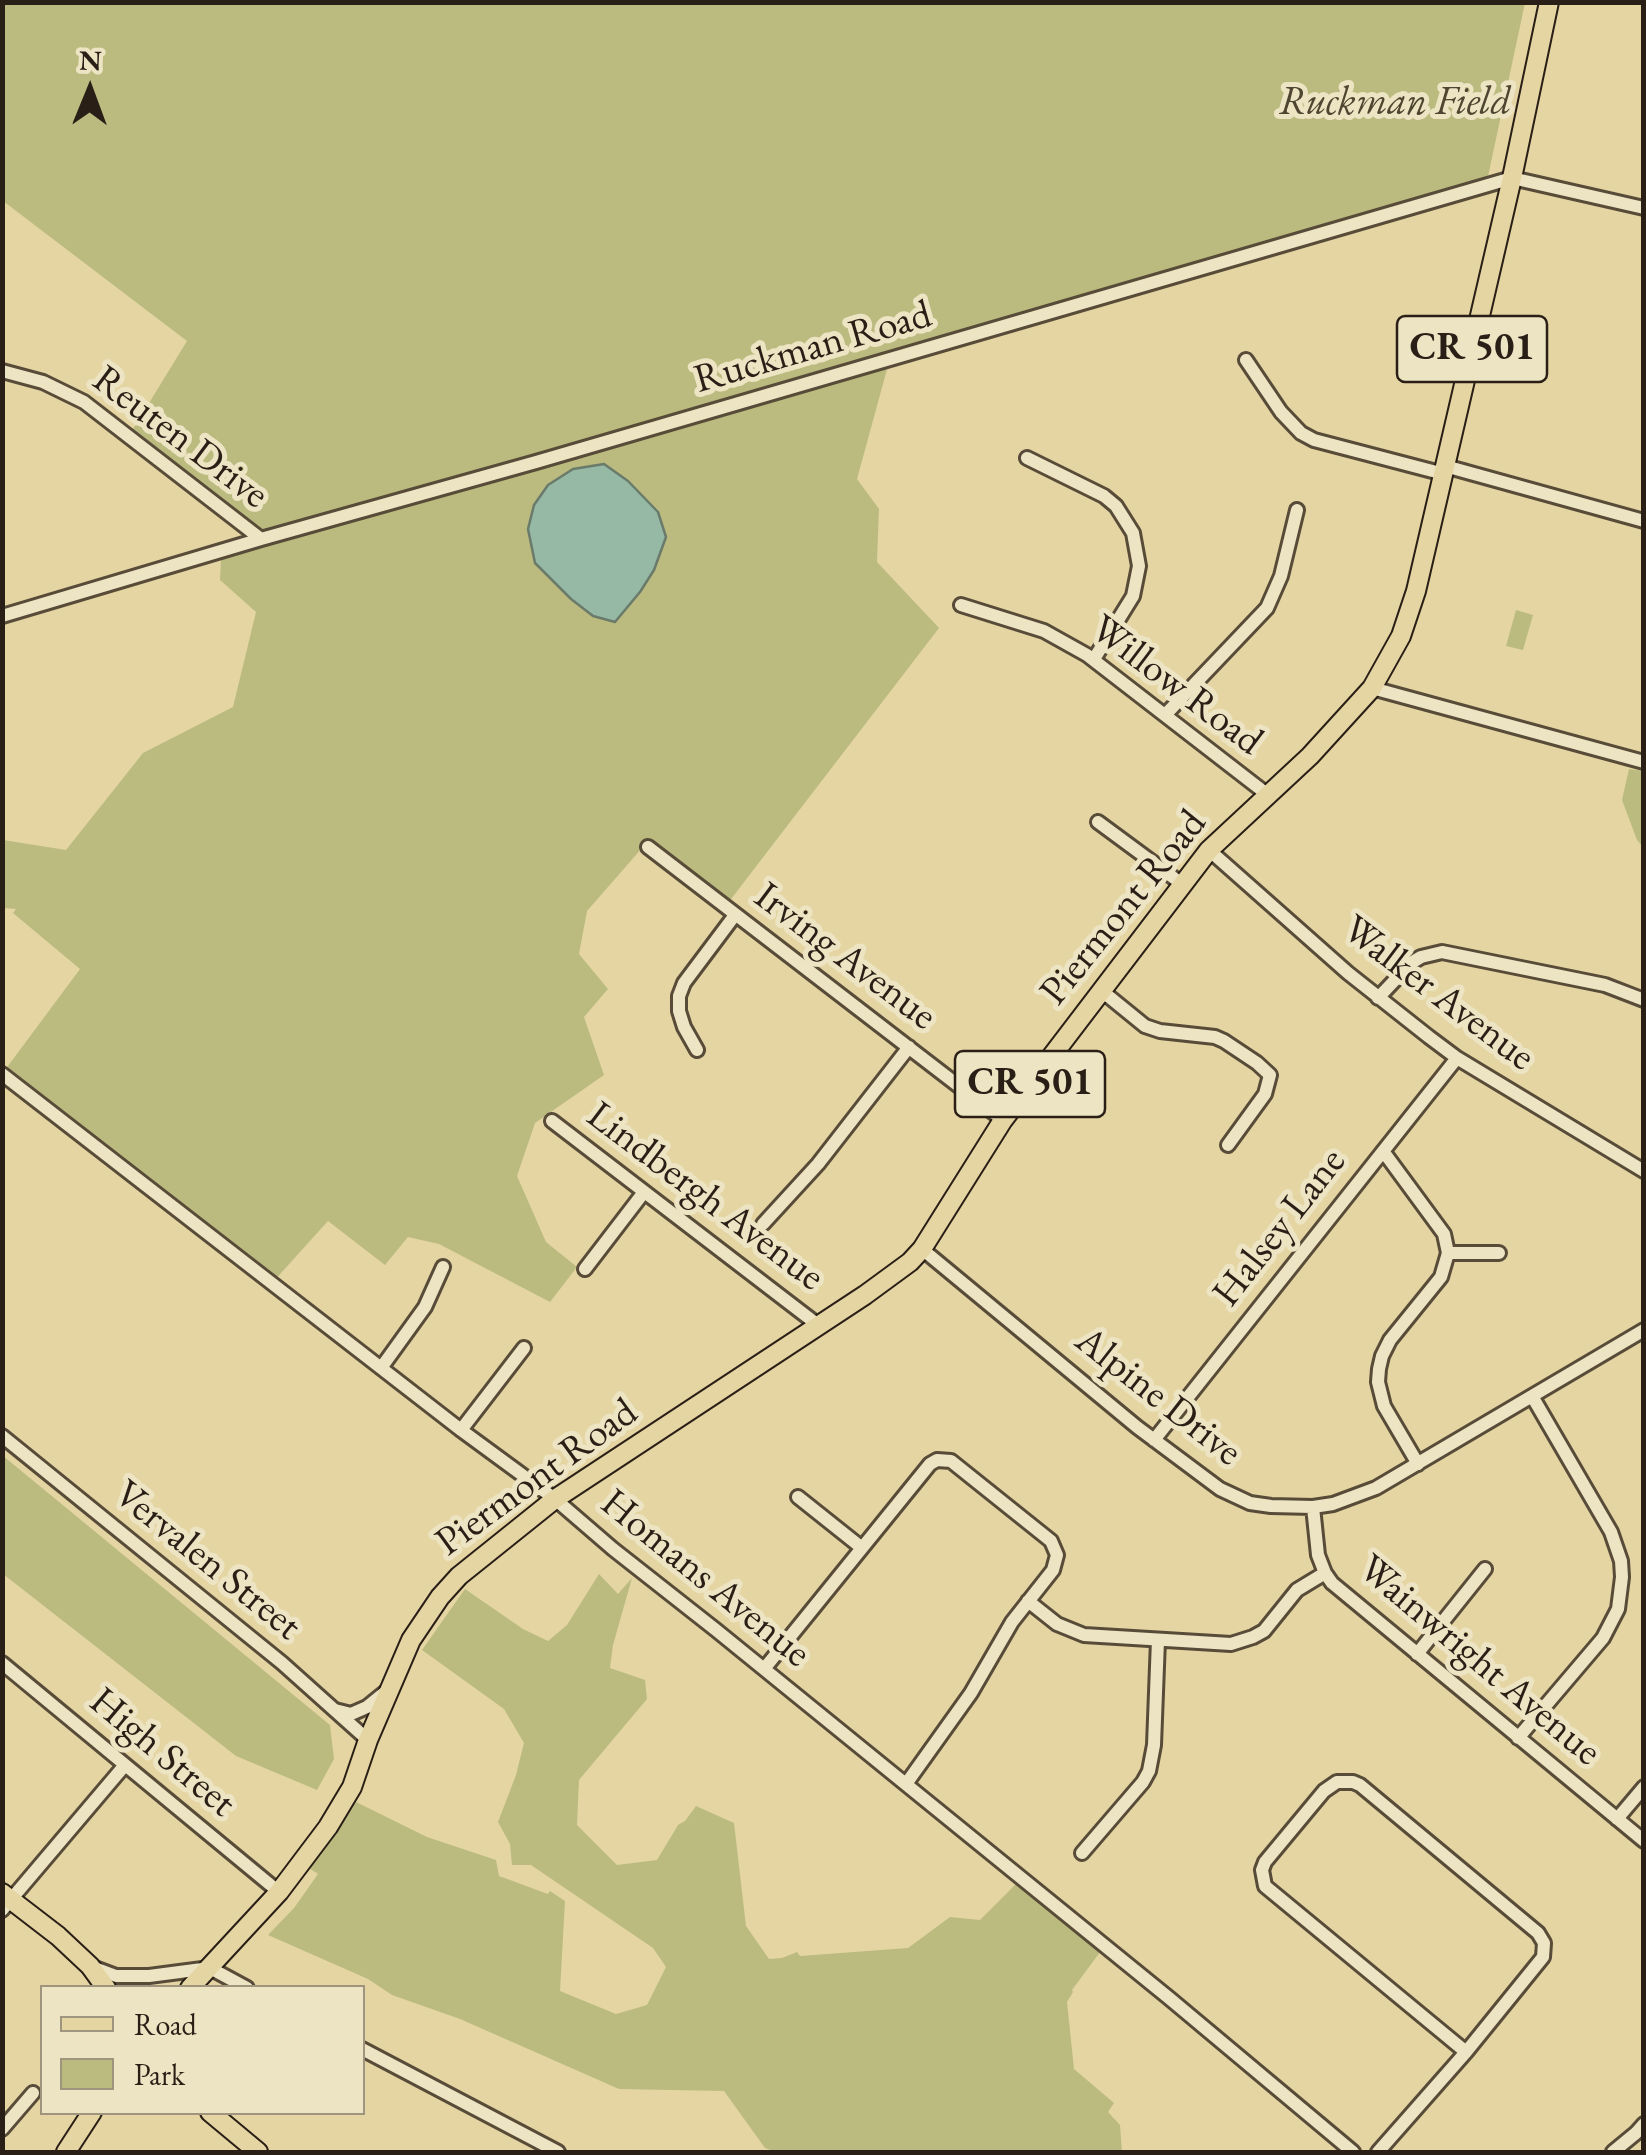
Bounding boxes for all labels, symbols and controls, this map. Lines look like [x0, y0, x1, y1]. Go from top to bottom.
north arrow [40, 40, 140, 140]
text: N [79, 42, 102, 78]
park label: Ruckman Field [1279, 79, 1511, 127]
street label: Ruckman Road [689, 291, 937, 405]
road number: CR 501 [1397, 316, 1547, 382]
street label: Reuten Drive [83, 356, 277, 520]
street label: Willow Road [1080, 606, 1272, 766]
street label: Piermont Road [1031, 801, 1217, 1015]
street label: Irving Avenue [744, 873, 946, 1041]
street label: Walker Avenue [1332, 906, 1544, 1082]
road number: CR 501 [955, 1051, 1105, 1117]
street label: Lindbergh Avenue [577, 1092, 833, 1302]
street label: Halsey Lane [1203, 1139, 1357, 1317]
street label: Alpine Drive [1065, 1317, 1251, 1477]
street label: Piermont Road [427, 1389, 647, 1567]
street label: Vervalen Street [104, 1471, 310, 1651]
street label: Homans Avenue [590, 1480, 820, 1678]
street label: Wainwright Avenue [1348, 1545, 1610, 1777]
street label: High Street [79, 1678, 245, 1828]
legend [40, 1985, 365, 2115]
text: Road [134, 2005, 197, 2044]
text: Park [134, 2055, 185, 2094]

